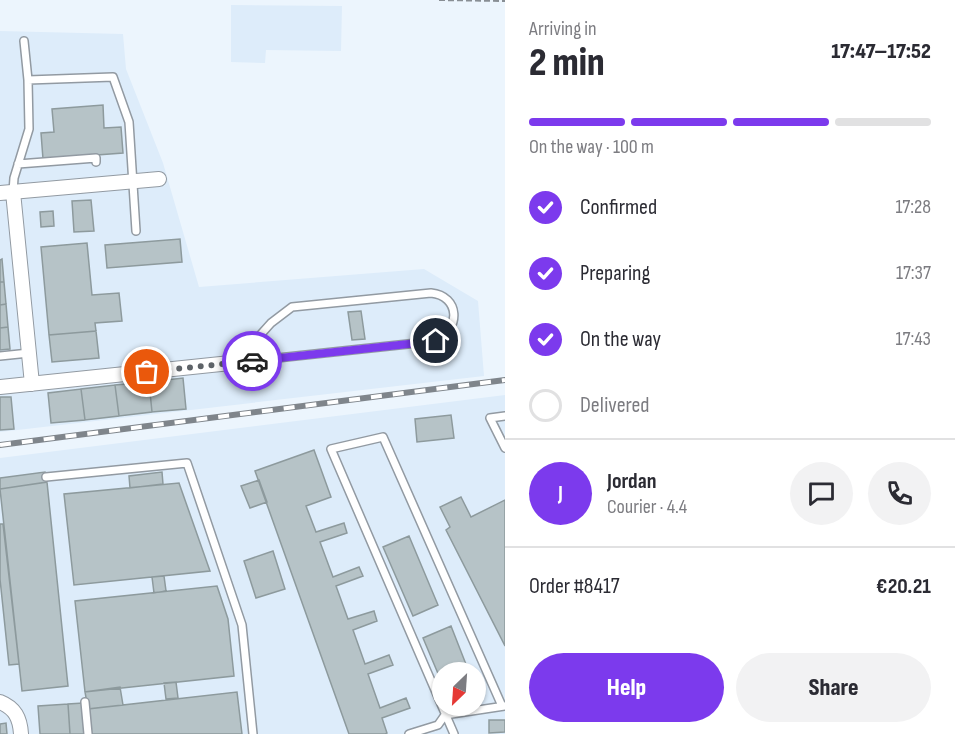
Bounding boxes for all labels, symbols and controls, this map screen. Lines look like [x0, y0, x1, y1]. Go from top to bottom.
text: Arriving in [529, 17, 597, 41]
text: 17:47–17:52 [831, 38, 931, 65]
text: 2 min [529, 40, 605, 87]
text: On the way · 100 m [529, 135, 654, 159]
icon: check [529, 191, 562, 224]
text: Confirmed [580, 194, 657, 221]
text: 17:28 [895, 195, 931, 219]
icon: check [529, 257, 562, 290]
text: Preparing [580, 260, 650, 287]
text: 17:37 [896, 261, 931, 285]
pin [410, 315, 461, 366]
icon: check [529, 323, 562, 356]
icon: home [419, 324, 452, 357]
text: On the way [580, 326, 661, 353]
text: 17:43 [896, 327, 931, 351]
courier [222, 331, 282, 391]
icon: car [236, 345, 269, 378]
pin [121, 346, 172, 397]
icon: bag [130, 355, 163, 388]
text: Delivered [580, 392, 649, 419]
button: chat [790, 462, 853, 525]
button: phone [868, 462, 931, 525]
text: Jordan [607, 468, 656, 495]
text: J [558, 480, 563, 507]
text: Courier · 4.4 [607, 495, 687, 519]
text: Order #8417 [529, 573, 619, 600]
text: €20.21 [876, 573, 931, 600]
button: Help [529, 653, 724, 722]
button: Share [736, 653, 931, 722]
north arrow [432, 662, 486, 716]
map controls [432, 662, 486, 716]

